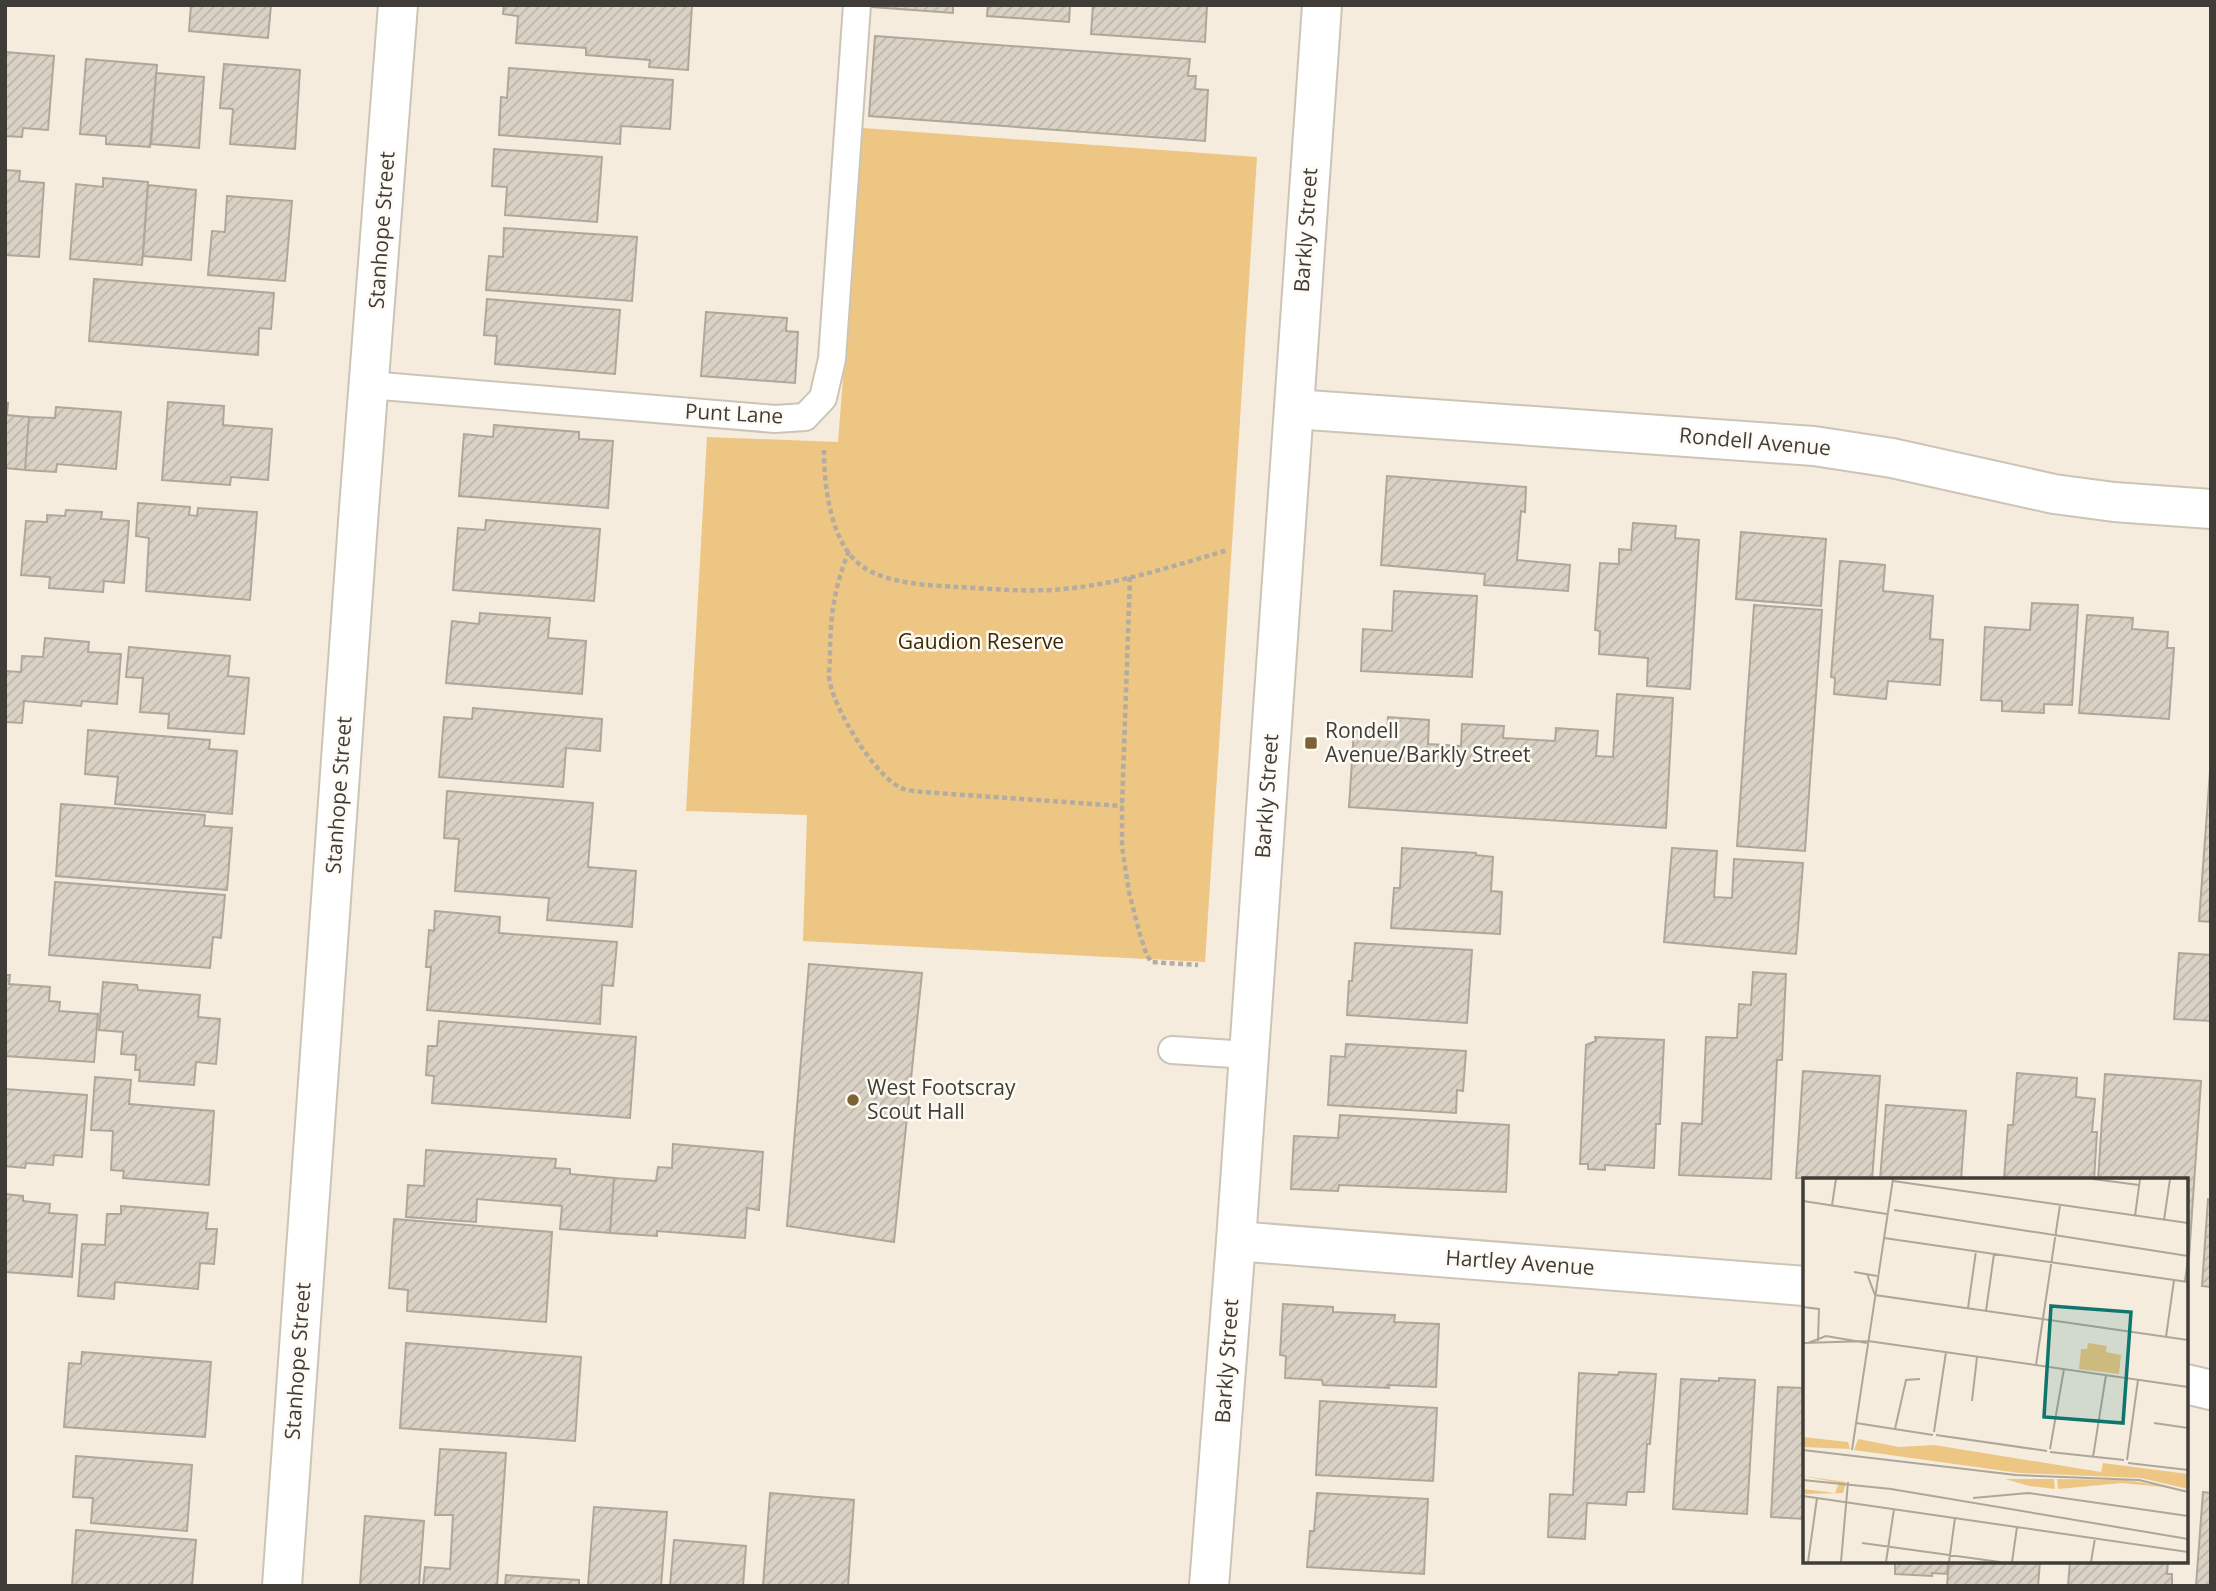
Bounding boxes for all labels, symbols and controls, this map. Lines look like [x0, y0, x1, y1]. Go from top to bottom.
street label: Stanhope Street [362, 150, 400, 310]
street label: Barkly Street [1287, 167, 1323, 293]
street label: Punt Lane [684, 396, 784, 430]
street label: Rondell Avenue [1678, 420, 1832, 462]
park label: Gaudion Reserve [898, 627, 1064, 655]
street label: Stanhope Street [319, 715, 357, 875]
place label: Rondell Avenue/Barkly Street [1325, 716, 1531, 768]
street label: Barkly Street [1248, 733, 1284, 859]
marker: Rondell Avenue/Barkly Street [1303, 735, 1319, 751]
place label: West Footscray Scout Hall [867, 1073, 1016, 1125]
marker: West Footscray Scout Hall [845, 1092, 861, 1108]
inset map [1803, 1178, 2188, 1563]
street label: Hartley Avenue [1445, 1243, 1596, 1281]
street label: Stanhope Street [278, 1281, 316, 1441]
street label: Barkly Street [1208, 1298, 1244, 1424]

